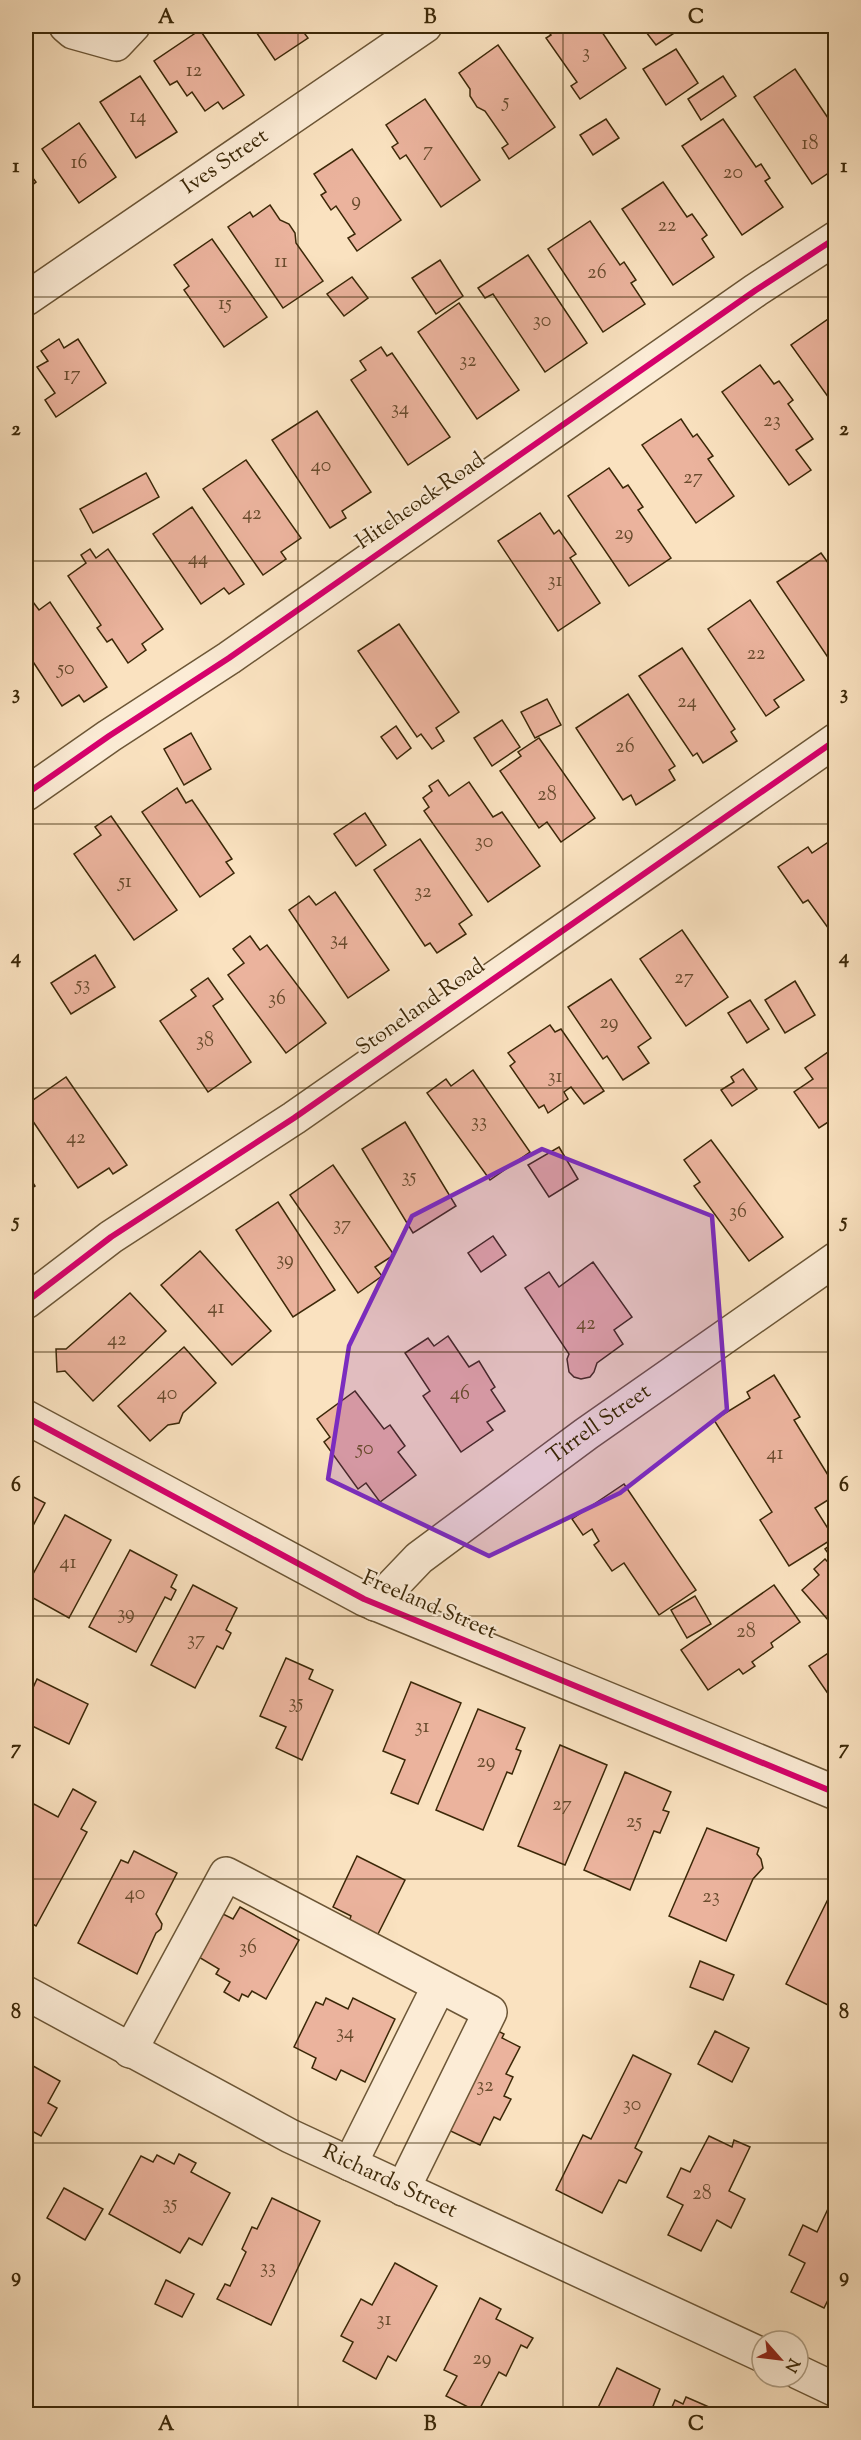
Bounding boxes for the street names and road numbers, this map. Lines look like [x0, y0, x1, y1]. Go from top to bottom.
street label: Ives Street [176, 121, 276, 203]
street label: Hitchcock Road [350, 445, 492, 559]
street label: Stoneland Road [350, 952, 492, 1064]
street label: Tirrell Street [541, 1377, 659, 1473]
street label: Freeland Street [357, 1563, 502, 1649]
street label: Richards Street [317, 2137, 463, 2228]

